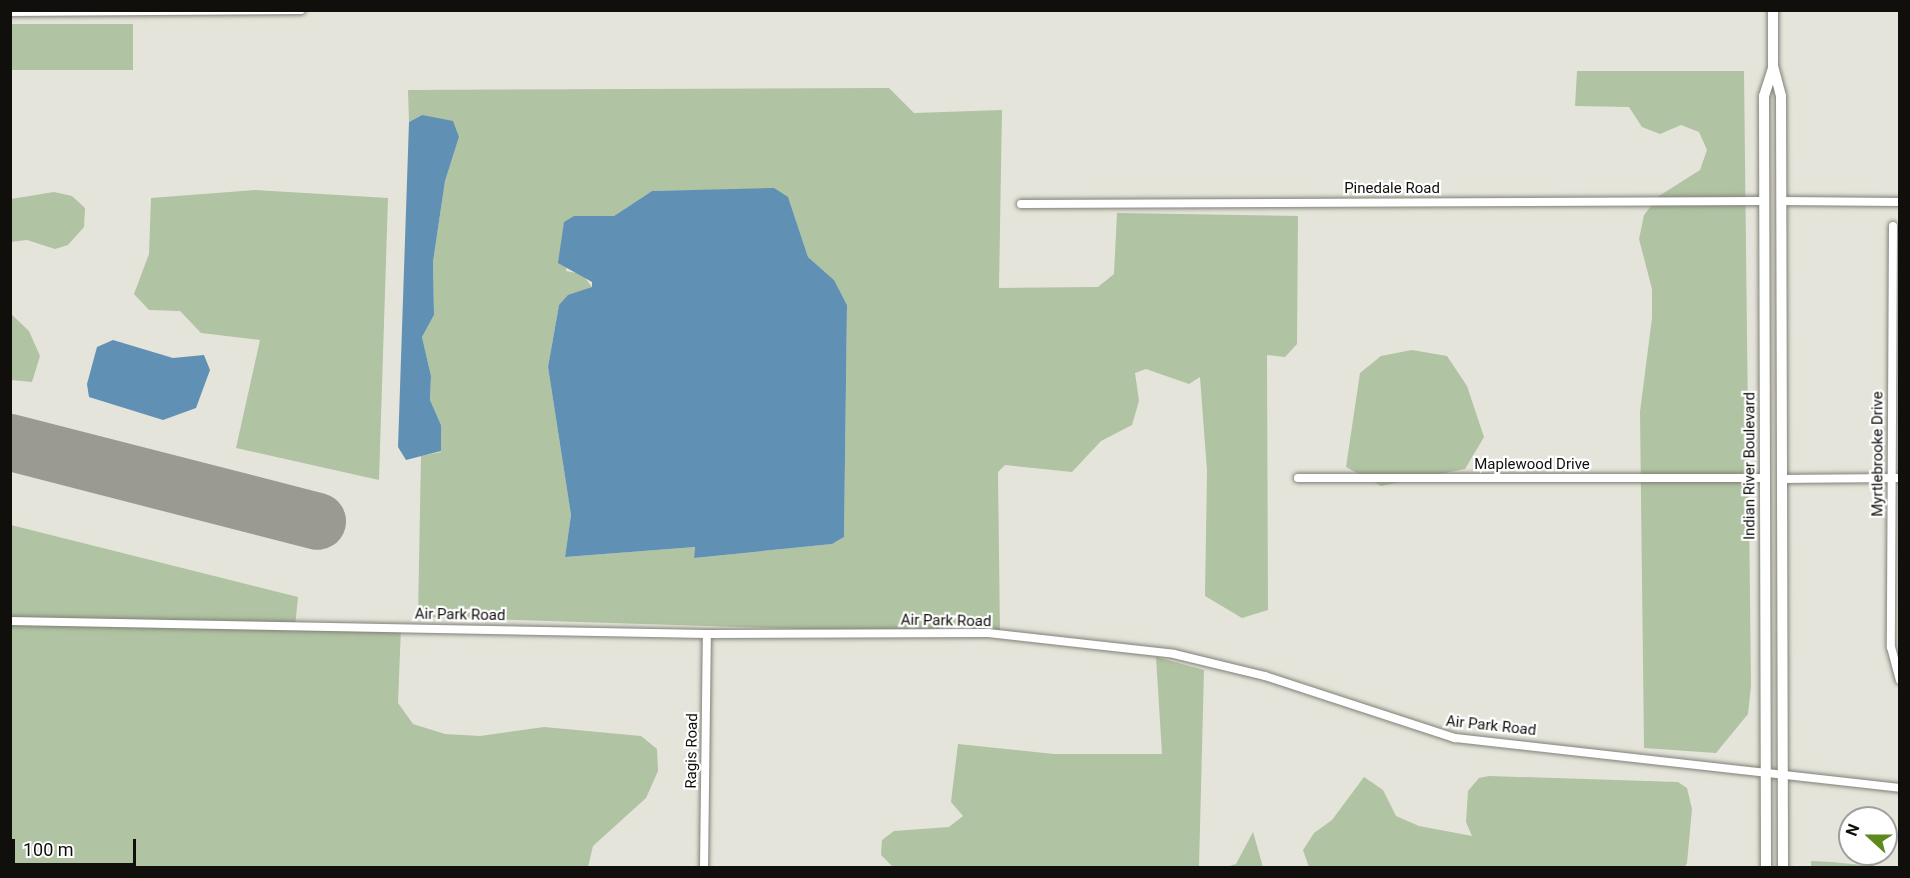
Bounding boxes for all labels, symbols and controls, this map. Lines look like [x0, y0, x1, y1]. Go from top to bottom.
street label: Pinedale Road [1344, 180, 1440, 198]
street label: Myrtlebrooke Drive [1869, 391, 1887, 517]
street label: Indian River Boulevard [1741, 392, 1759, 540]
street label: Maplewood Drive [1474, 456, 1590, 474]
street label: Air Park Road [415, 605, 505, 625]
street label: Air Park Road [901, 611, 991, 631]
street label: Air Park Road [1445, 712, 1537, 740]
street label: Ragis Road [682, 713, 702, 789]
north arrow [1838, 806, 1898, 866]
text: N [1842, 821, 1863, 839]
scale bar [15, 827, 140, 865]
text: 100 m [23, 839, 74, 860]

